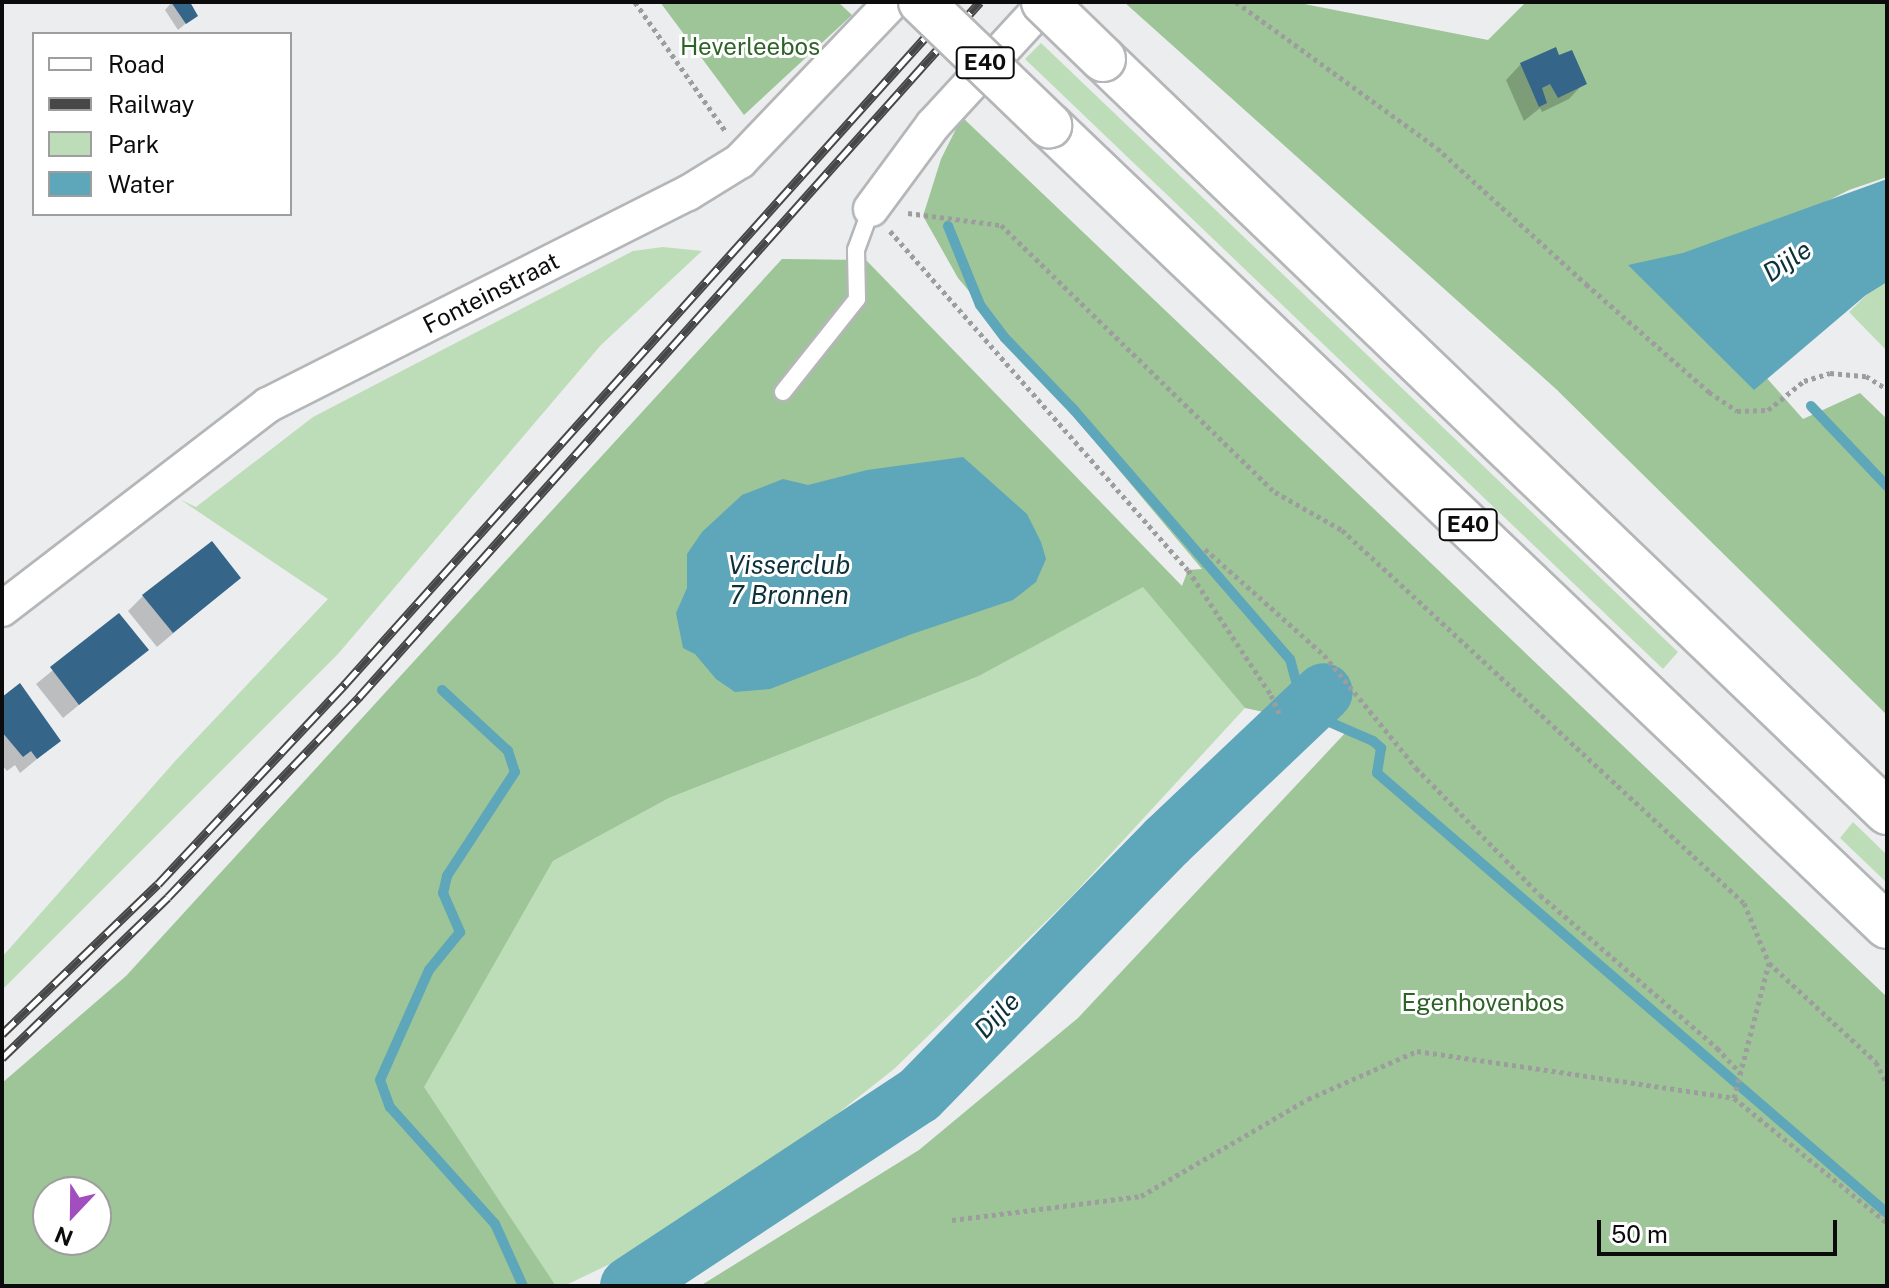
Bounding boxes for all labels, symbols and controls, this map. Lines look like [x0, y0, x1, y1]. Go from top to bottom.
legend [32, 32, 292, 216]
park label: Heverleebos [680, 33, 820, 61]
road number: E40 [955, 45, 1015, 81]
text: Road [108, 50, 165, 78]
text: Railway [108, 90, 194, 118]
text: Park [108, 130, 159, 158]
text: Water [108, 170, 175, 198]
water label: Dijle [1757, 234, 1817, 288]
street label: Fonteinstraat [418, 246, 564, 340]
road number: E40 [1438, 507, 1498, 543]
water label: Visserclub 7 Bronnen [728, 549, 850, 610]
water label: Dijle [968, 985, 1026, 1045]
park label: Egenhovenbos [1402, 989, 1564, 1017]
north arrow [32, 1176, 112, 1256]
scale bar [1601, 1204, 1841, 1254]
text: 50 m [1611, 1220, 1668, 1248]
text: N [51, 1221, 77, 1252]

